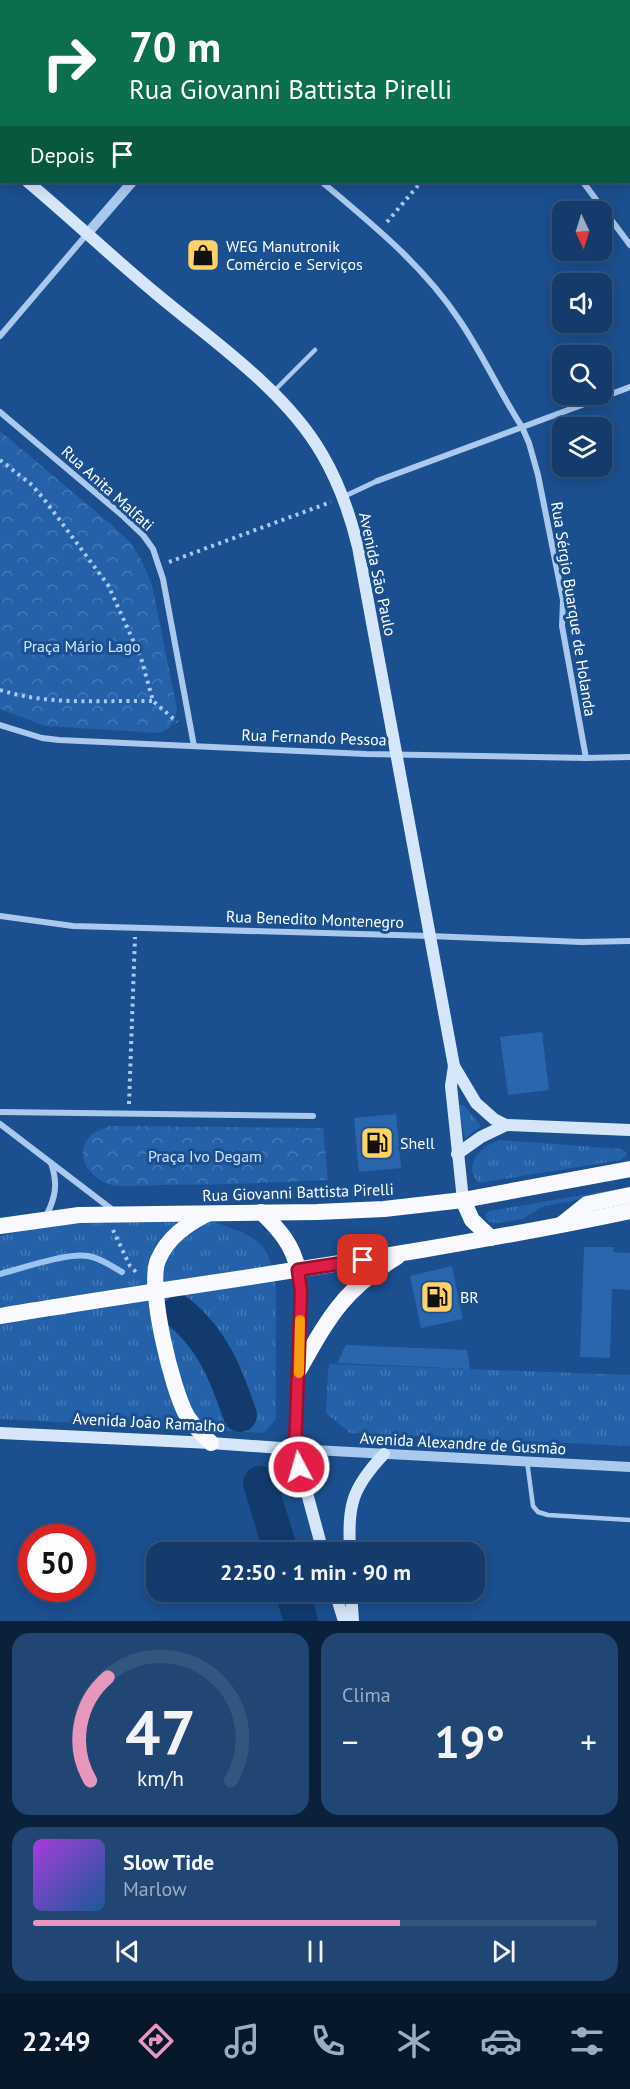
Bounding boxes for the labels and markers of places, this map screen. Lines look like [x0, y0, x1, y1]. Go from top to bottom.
place label: WEG Manutronik Comércio e Serviços [226, 236, 363, 274]
shop icon: WEG Manutronik Comércio e Serviços [185, 237, 221, 273]
fuel station icon: Shell [359, 1125, 395, 1161]
place label: Shell [400, 1133, 435, 1153]
pin [337, 1234, 388, 1285]
fuel station icon: BR [419, 1279, 455, 1315]
place label: BR [460, 1287, 479, 1307]

